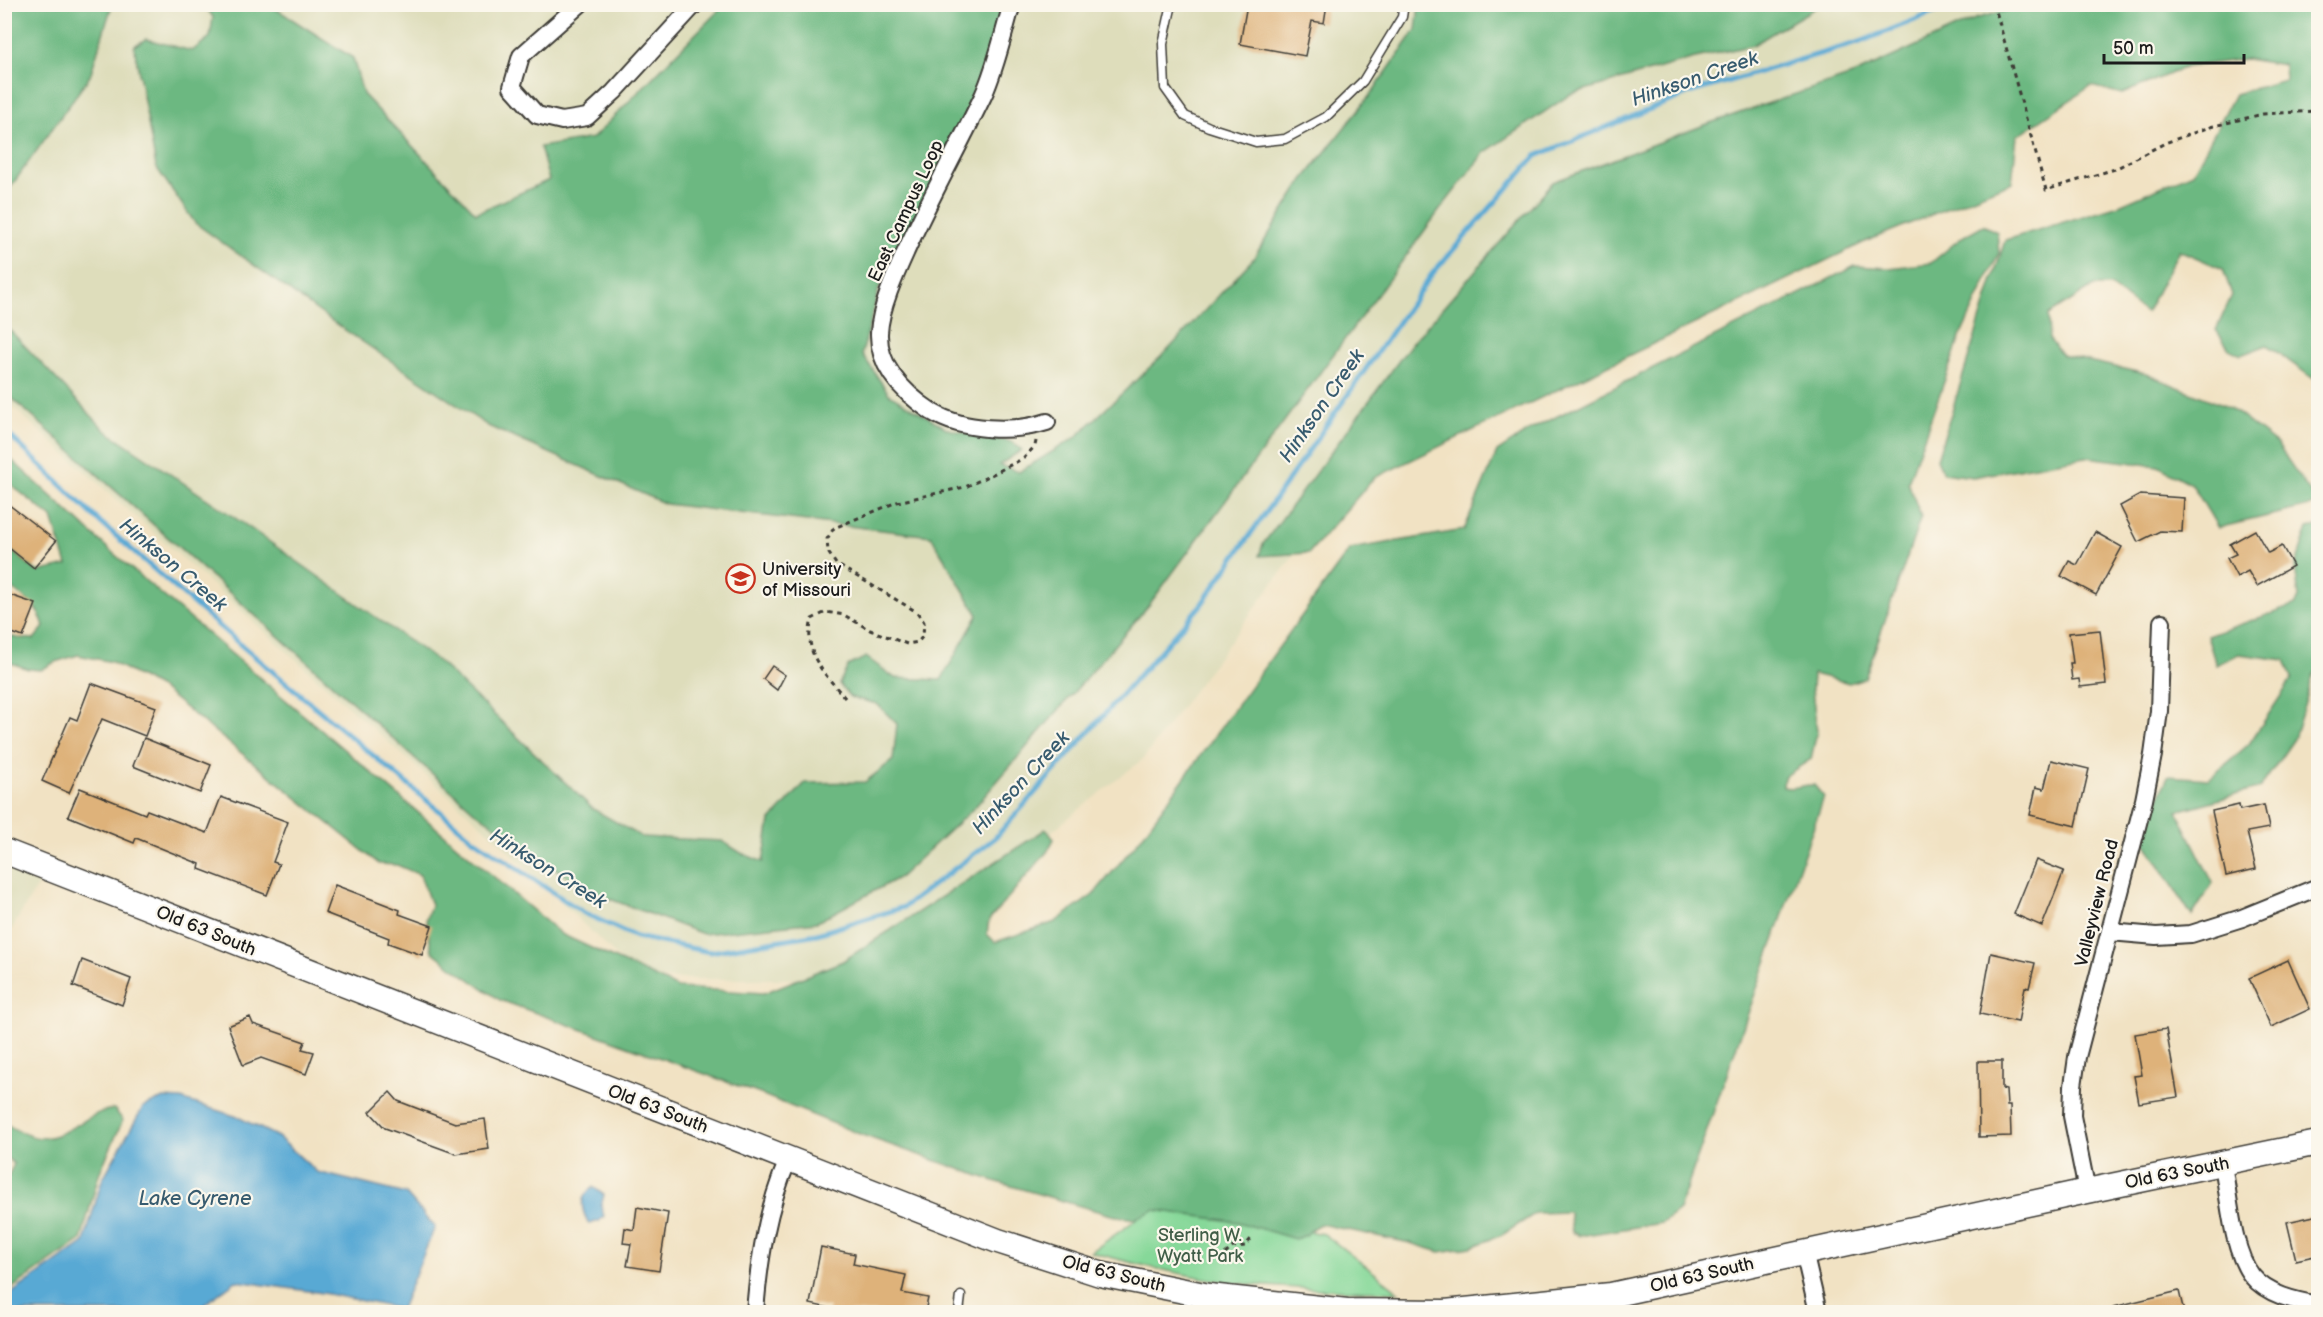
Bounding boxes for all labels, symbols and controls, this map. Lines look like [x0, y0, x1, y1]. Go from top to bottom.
scale bar [2104, 27, 2244, 65]
text: 50 m [2113, 38, 2154, 59]
water label: Hinkson Creek [1628, 46, 1763, 112]
street label: East Campus Loop [864, 137, 948, 285]
water label: Hinkson Creek [1274, 344, 1371, 467]
water label: Hinkson Creek [114, 513, 232, 618]
place label: University of Missouri [762, 559, 851, 601]
school or university icon: University of Missouri [725, 563, 757, 595]
water label: Hinkson Creek [967, 725, 1076, 840]
water label: Hinkson Creek [485, 824, 612, 915]
street label: Valleyview Road [2071, 837, 2123, 969]
street label: Old 63 South [153, 901, 259, 961]
street label: Old 63 South [605, 1080, 711, 1138]
street label: Old 63 South [2123, 1153, 2231, 1193]
water label: Lake Cyrene [138, 1187, 252, 1211]
park label: Sterling W. Wyatt Park [1157, 1225, 1243, 1267]
street label: Old 63 South [1060, 1251, 1168, 1297]
street label: Old 63 South [1648, 1253, 1756, 1297]

